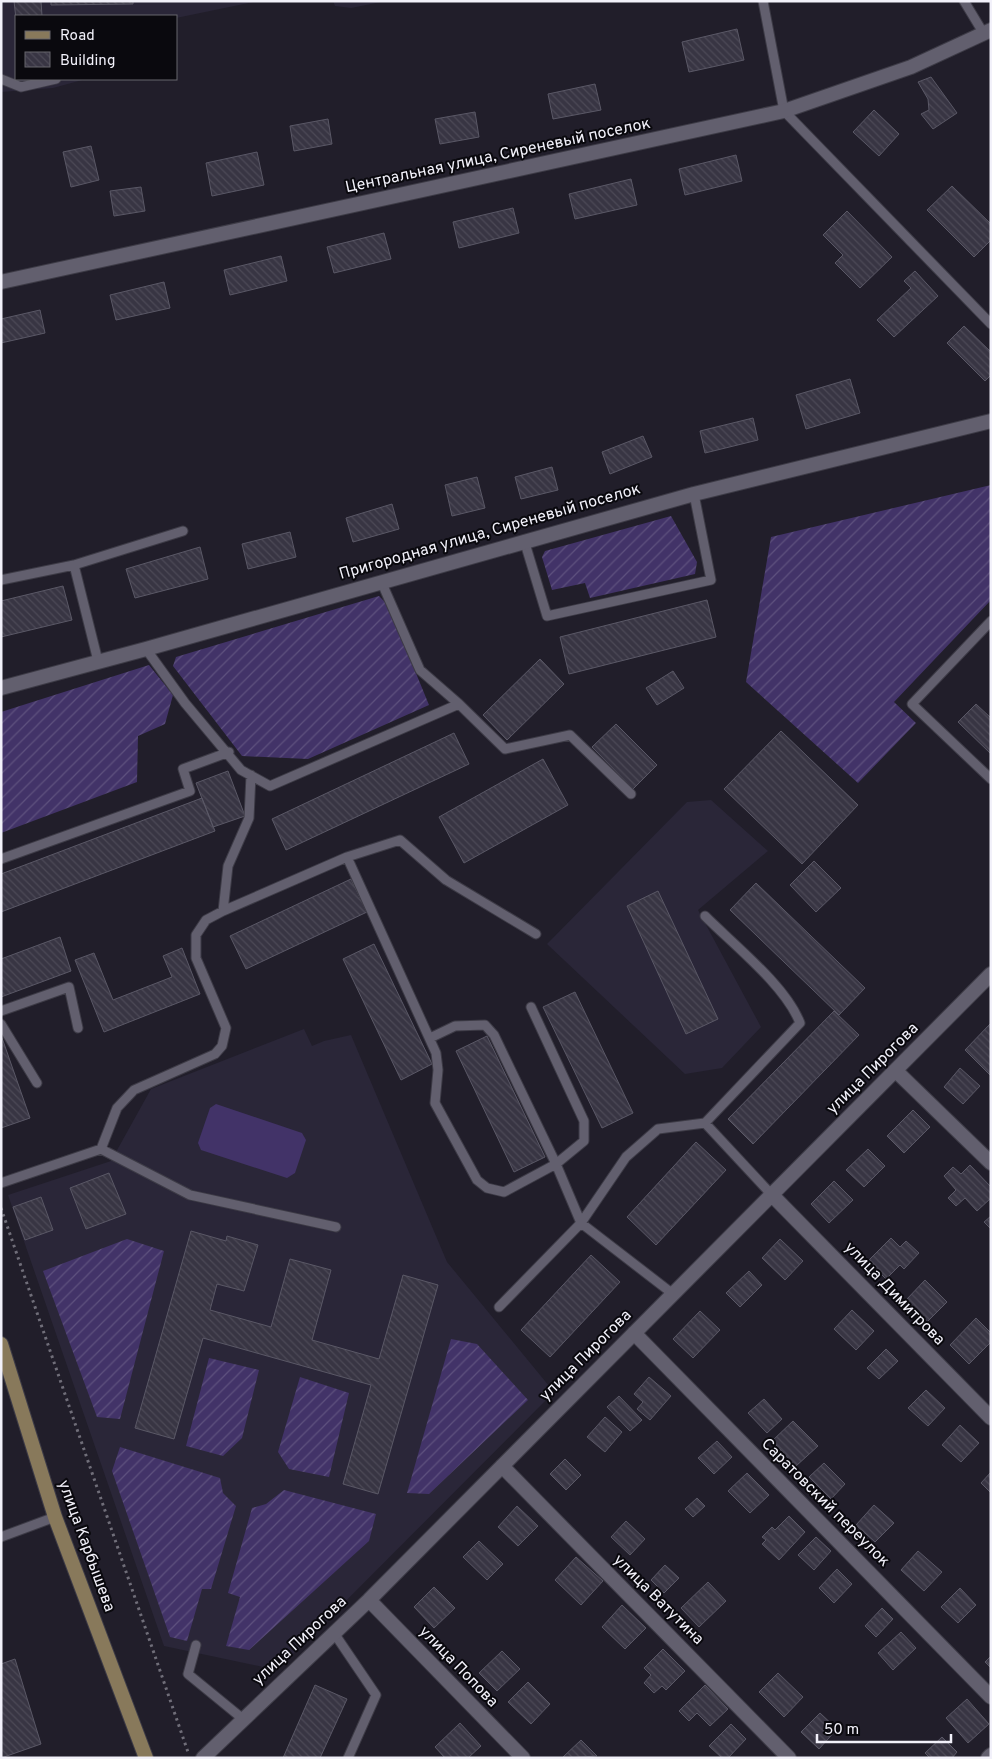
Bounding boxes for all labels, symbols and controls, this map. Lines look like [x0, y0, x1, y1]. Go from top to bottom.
legend [15, 15, 178, 80]
text: Road [60, 27, 95, 46]
text: Building [60, 52, 115, 71]
street label: Центральная улица, Сиреневый поселок [343, 114, 653, 198]
street label: Пригородная улица, Сиреневый поселок [337, 479, 643, 585]
street label: улица Пирогова [823, 1019, 923, 1119]
street label: улица Димитрова [839, 1238, 949, 1350]
street label: улица Пирогова [536, 1306, 636, 1406]
street label: Саратовский переулок [756, 1434, 894, 1572]
street label: улица Карбышева [53, 1477, 119, 1615]
street label: улица Ватутина [608, 1550, 708, 1650]
street label: улица Пирогова [249, 1592, 351, 1690]
street label: улица Попова [414, 1622, 502, 1712]
scale bar [817, 1712, 951, 1744]
text: 50 m [824, 1721, 859, 1740]

